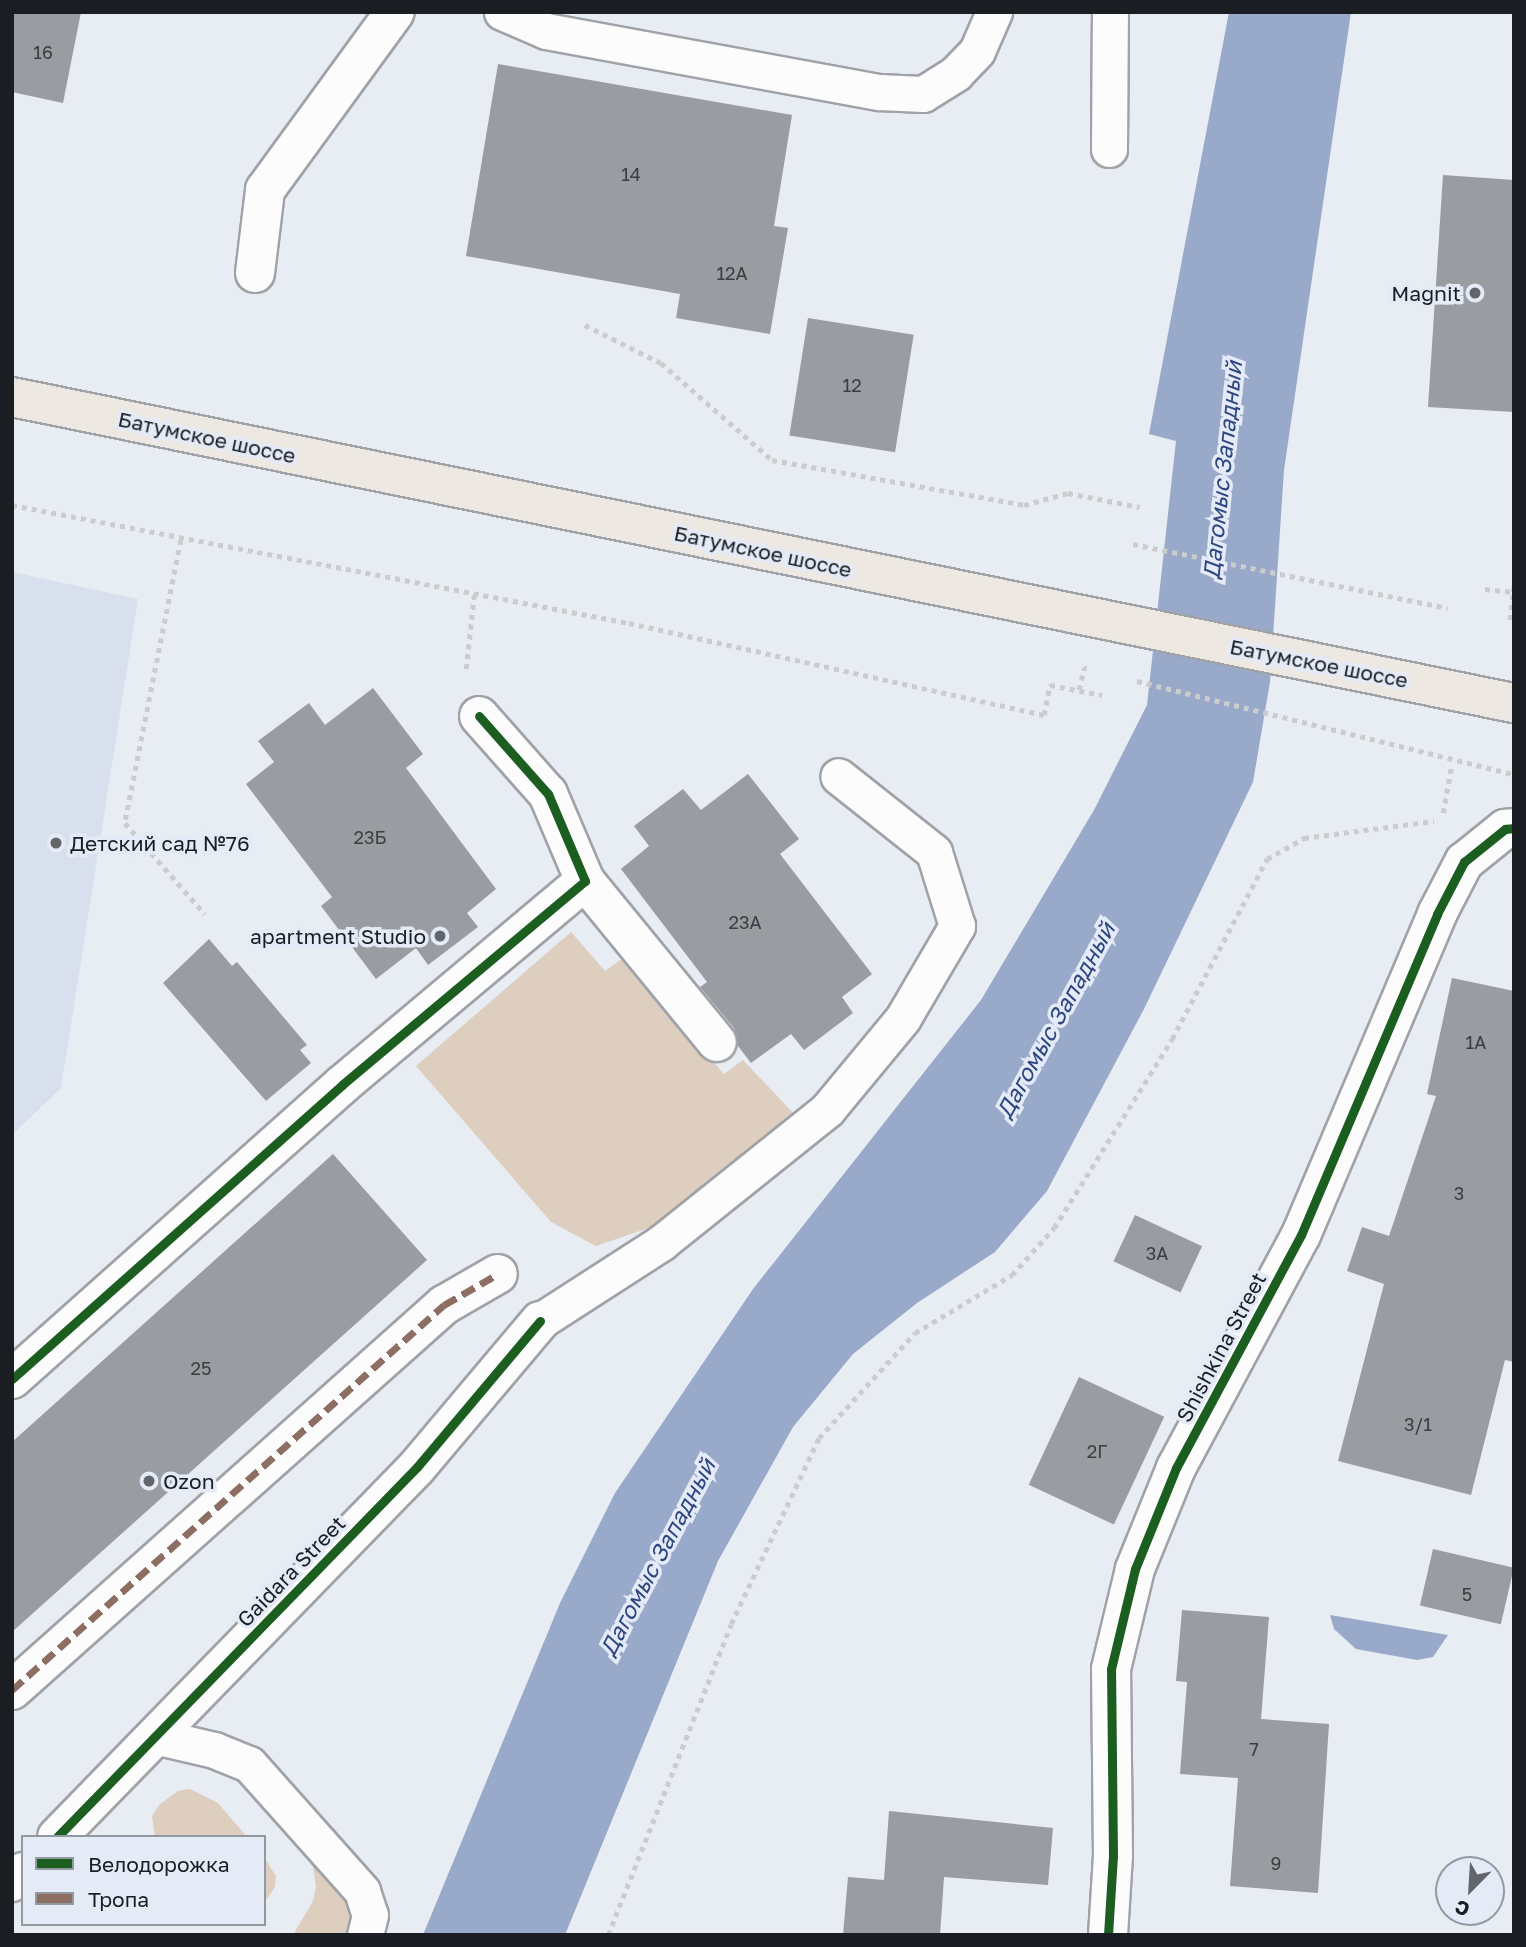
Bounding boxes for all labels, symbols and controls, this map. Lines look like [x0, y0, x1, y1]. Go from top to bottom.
house number: 16 [33, 41, 53, 63]
house number: 14 [621, 163, 641, 185]
house number: 12А [716, 262, 748, 284]
place label: Magnit [1391, 280, 1461, 306]
marker: Magnit [1467, 285, 1483, 301]
water label: Дагомыс Западный [1197, 360, 1247, 580]
house number: 12 [842, 374, 862, 396]
street label: Батумское шоссе [116, 406, 298, 468]
street label: Батумское шоссе [672, 520, 854, 582]
street label: Батумское шоссе [1228, 633, 1410, 693]
house number: 23Б [354, 826, 386, 848]
place label: Детский сад №76 [70, 830, 250, 856]
marker: Детский сад №76 [48, 835, 64, 851]
house number: 23А [728, 911, 762, 933]
water label: Дагомыс Западный [990, 918, 1120, 1122]
place label: apartment Studio [250, 923, 426, 949]
marker: apartment Studio [432, 928, 448, 944]
house number: 1А [1466, 1031, 1486, 1053]
house number: 3 [1454, 1182, 1464, 1204]
house number: 3А [1146, 1242, 1168, 1264]
street label: Shishkina Street [1171, 1268, 1271, 1426]
house number: 25 [191, 1357, 211, 1379]
house number: 3/1 [1404, 1413, 1432, 1435]
house number: 2Г [1087, 1440, 1107, 1462]
water label: Дагомыс Западный [593, 1454, 721, 1660]
place label: Ozon [163, 1468, 215, 1494]
marker: Ozon [141, 1473, 157, 1489]
street label: Gaidara Street [232, 1510, 350, 1632]
house number: 5 [1462, 1583, 1472, 1605]
house number: 7 [1249, 1738, 1259, 1760]
legend [21, 1835, 266, 1926]
text: Велодорожка [88, 1851, 230, 1877]
house number: 9 [1271, 1852, 1281, 1874]
north arrow [1435, 1856, 1505, 1926]
text: Тропа [88, 1886, 149, 1912]
text: С [1451, 1896, 1473, 1922]

